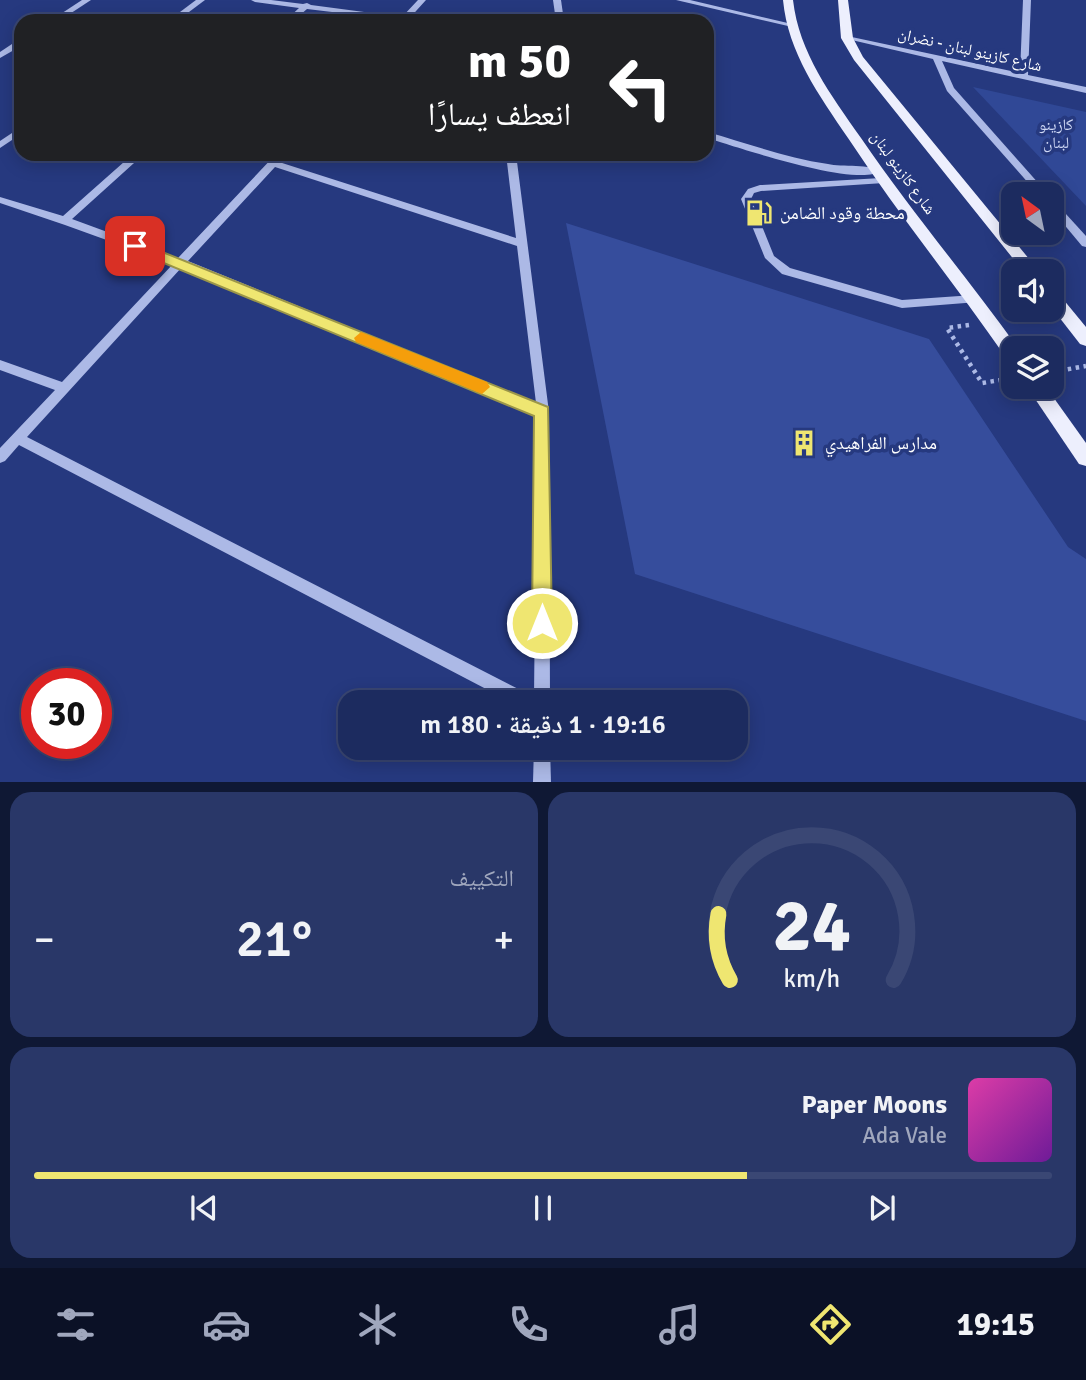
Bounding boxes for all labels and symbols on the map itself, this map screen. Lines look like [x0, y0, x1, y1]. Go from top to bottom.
street label: شارع كازينو لبنان - نضران [896, 24, 1044, 76]
park label: كازينو لبنان [1039, 115, 1074, 153]
street label: شارع كازينو لبنان [866, 127, 940, 219]
north arrow [1001, 182, 1064, 245]
fuel station icon: محطة وقود الضامن [744, 198, 774, 228]
place label: محطة وقود الضامن [780, 202, 905, 224]
pin [105, 216, 165, 276]
building icon: مدارس الفراهيدي [789, 428, 819, 458]
place label: مدارس الفراهيدي [825, 432, 937, 458]
position arrow [505, 586, 579, 660]
speed limit sign: 30 [21, 668, 112, 759]

